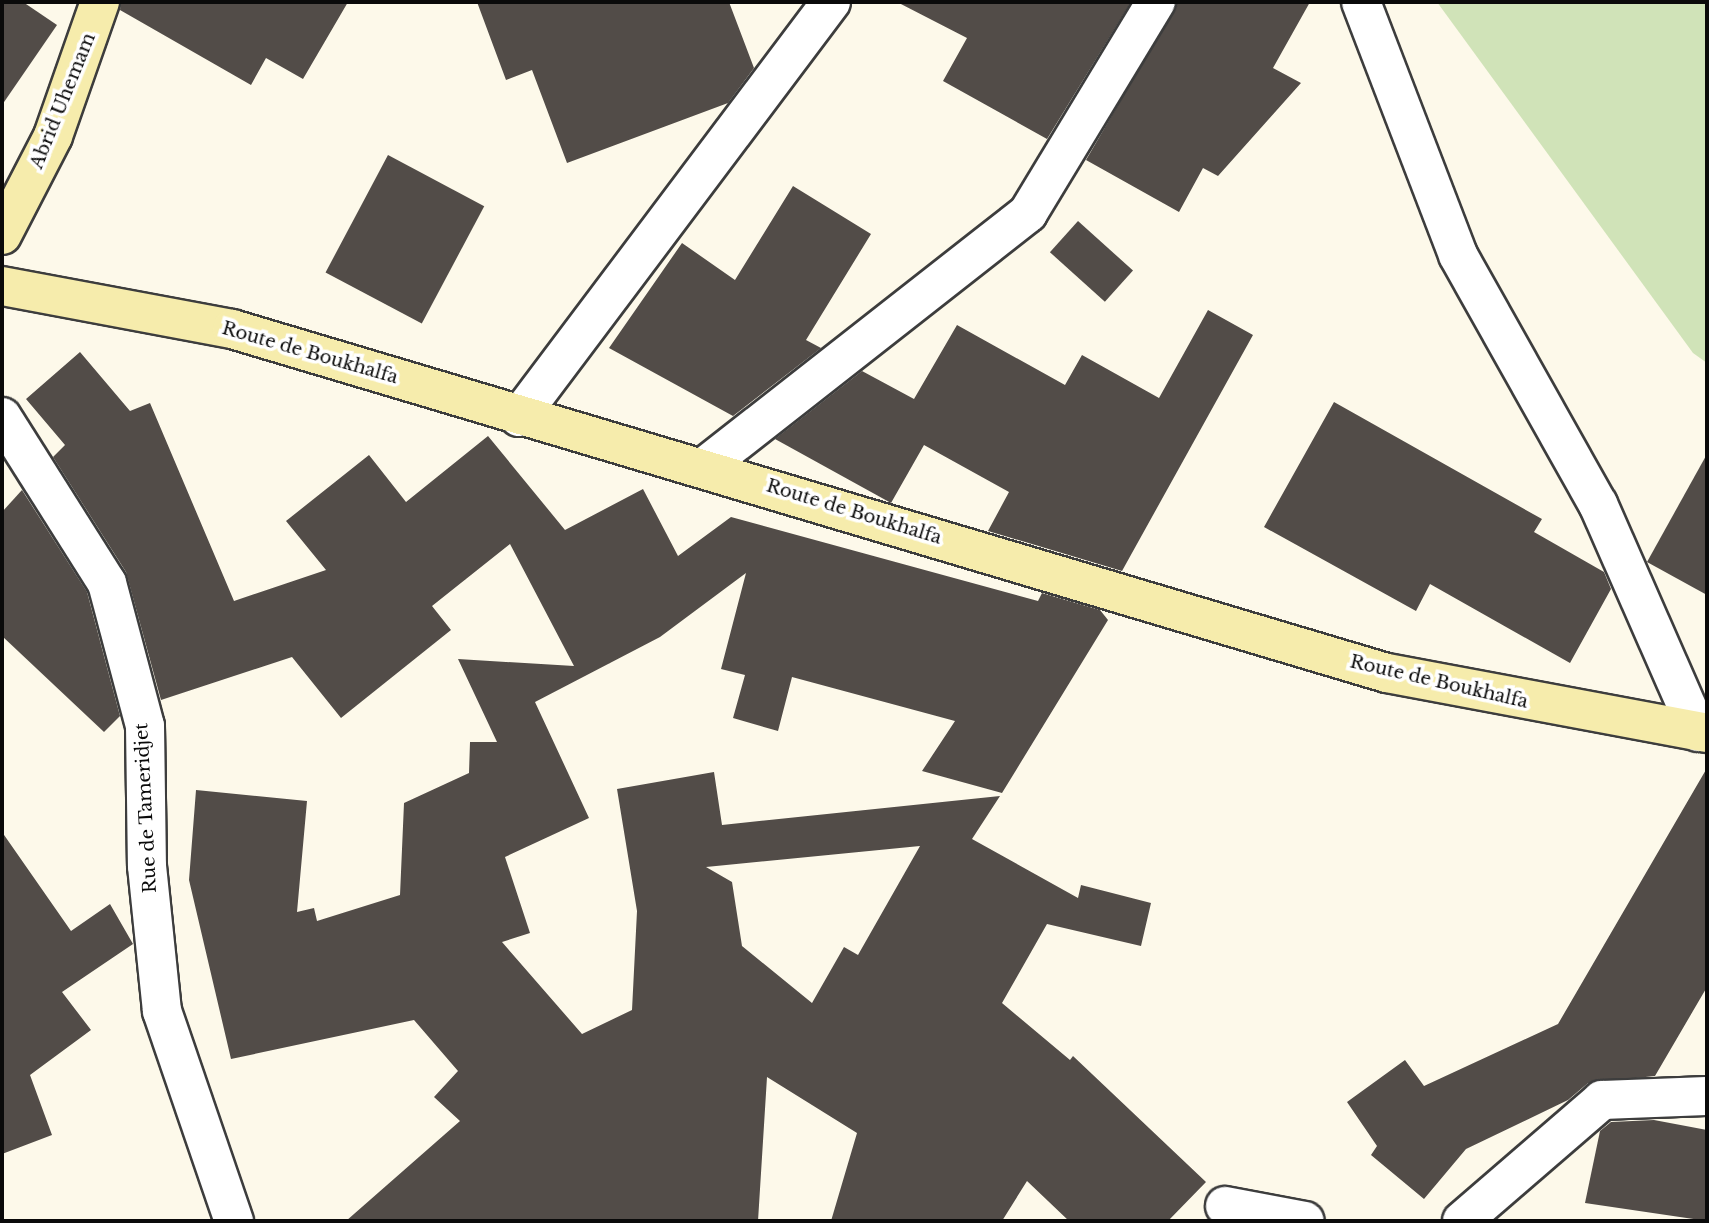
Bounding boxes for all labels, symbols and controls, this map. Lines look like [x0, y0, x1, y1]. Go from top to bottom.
street label: Abrid Uhemam [26, 30, 100, 172]
street label: Route de Boukhalfa [220, 318, 400, 388]
street label: Route de Boukhalfa [764, 475, 944, 549]
street label: Route de Boukhalfa [1348, 651, 1530, 713]
street label: Rue de Tameridjet [131, 722, 161, 894]

